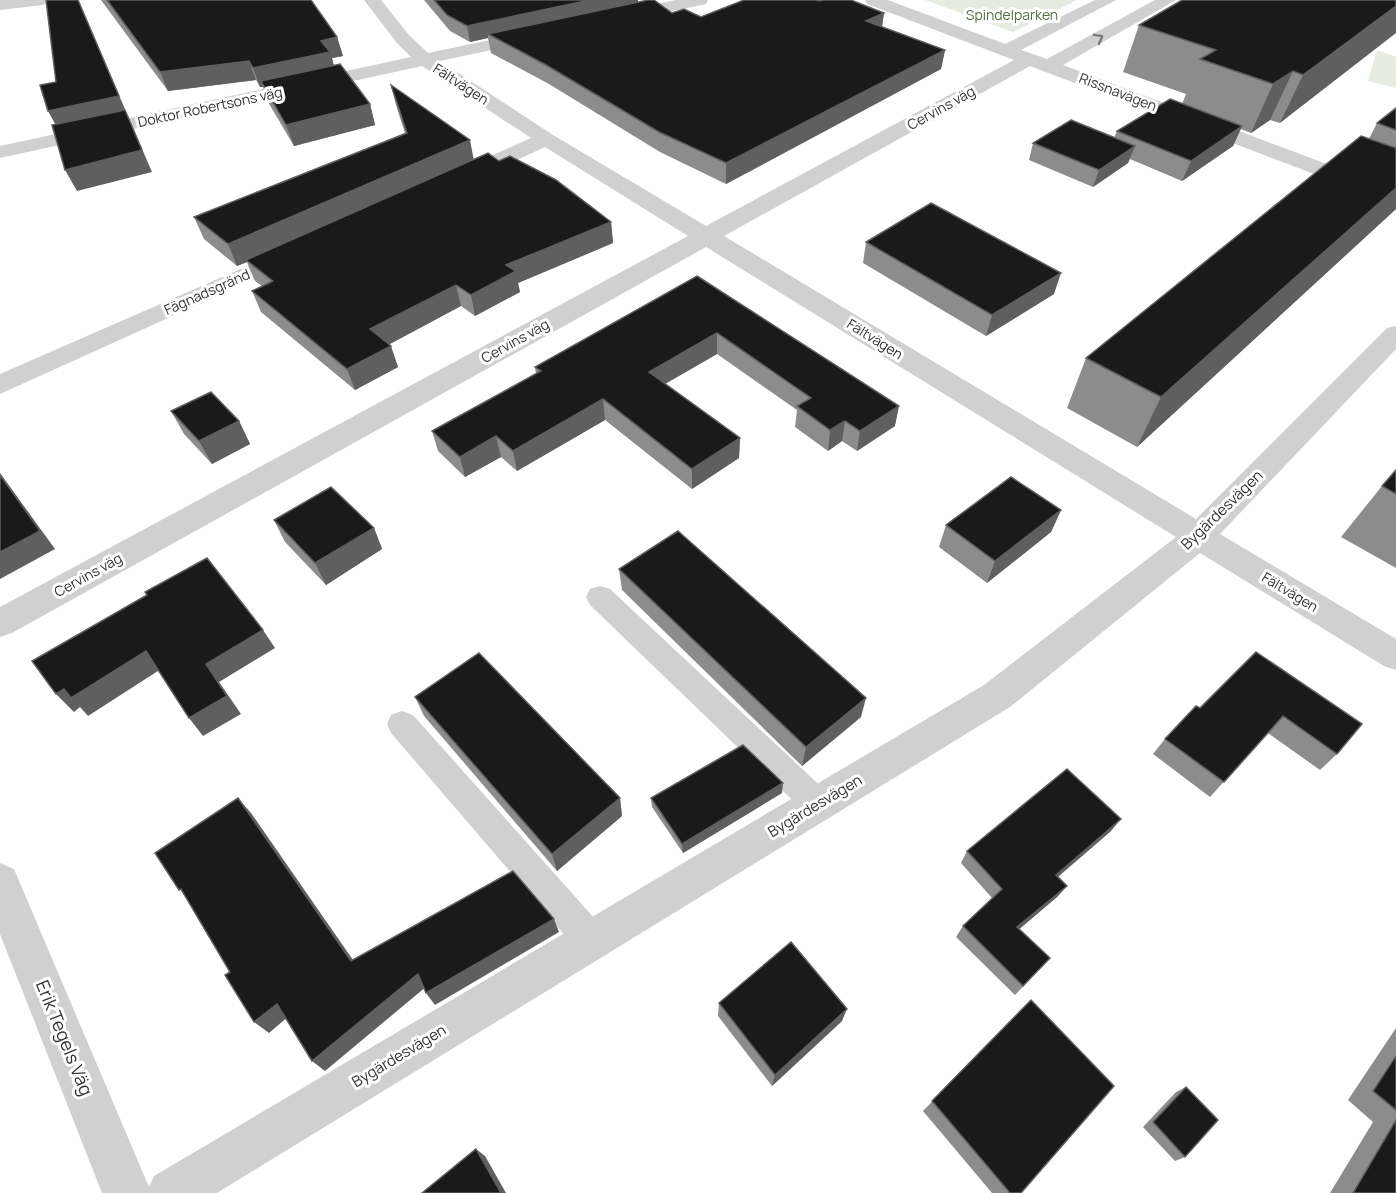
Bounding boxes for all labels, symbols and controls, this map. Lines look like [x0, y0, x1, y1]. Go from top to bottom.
park label: Spindelparken [966, 5, 1058, 24]
one-way arrow [1093, 34, 1103, 45]
street label: Fältvägen [430, 59, 493, 109]
street label: Rissnavägen [1077, 68, 1160, 115]
street label: Cervins väg [903, 81, 978, 134]
street label: Doktor Robertsons väg [136, 82, 284, 131]
street label: Fägnadsgränd [161, 264, 253, 319]
street label: Cervins väg [477, 314, 552, 367]
street label: Fältvägen [844, 314, 907, 363]
street label: Bygärdesvägen [1176, 465, 1267, 554]
street label: Cervins väg [50, 548, 125, 601]
street label: Fältvägen [1259, 567, 1322, 616]
street label: Bygärdesvägen [764, 769, 866, 842]
street label: Erik Tegels Väg [31, 976, 99, 1099]
street label: Bygärdesvägen [348, 1019, 450, 1092]

